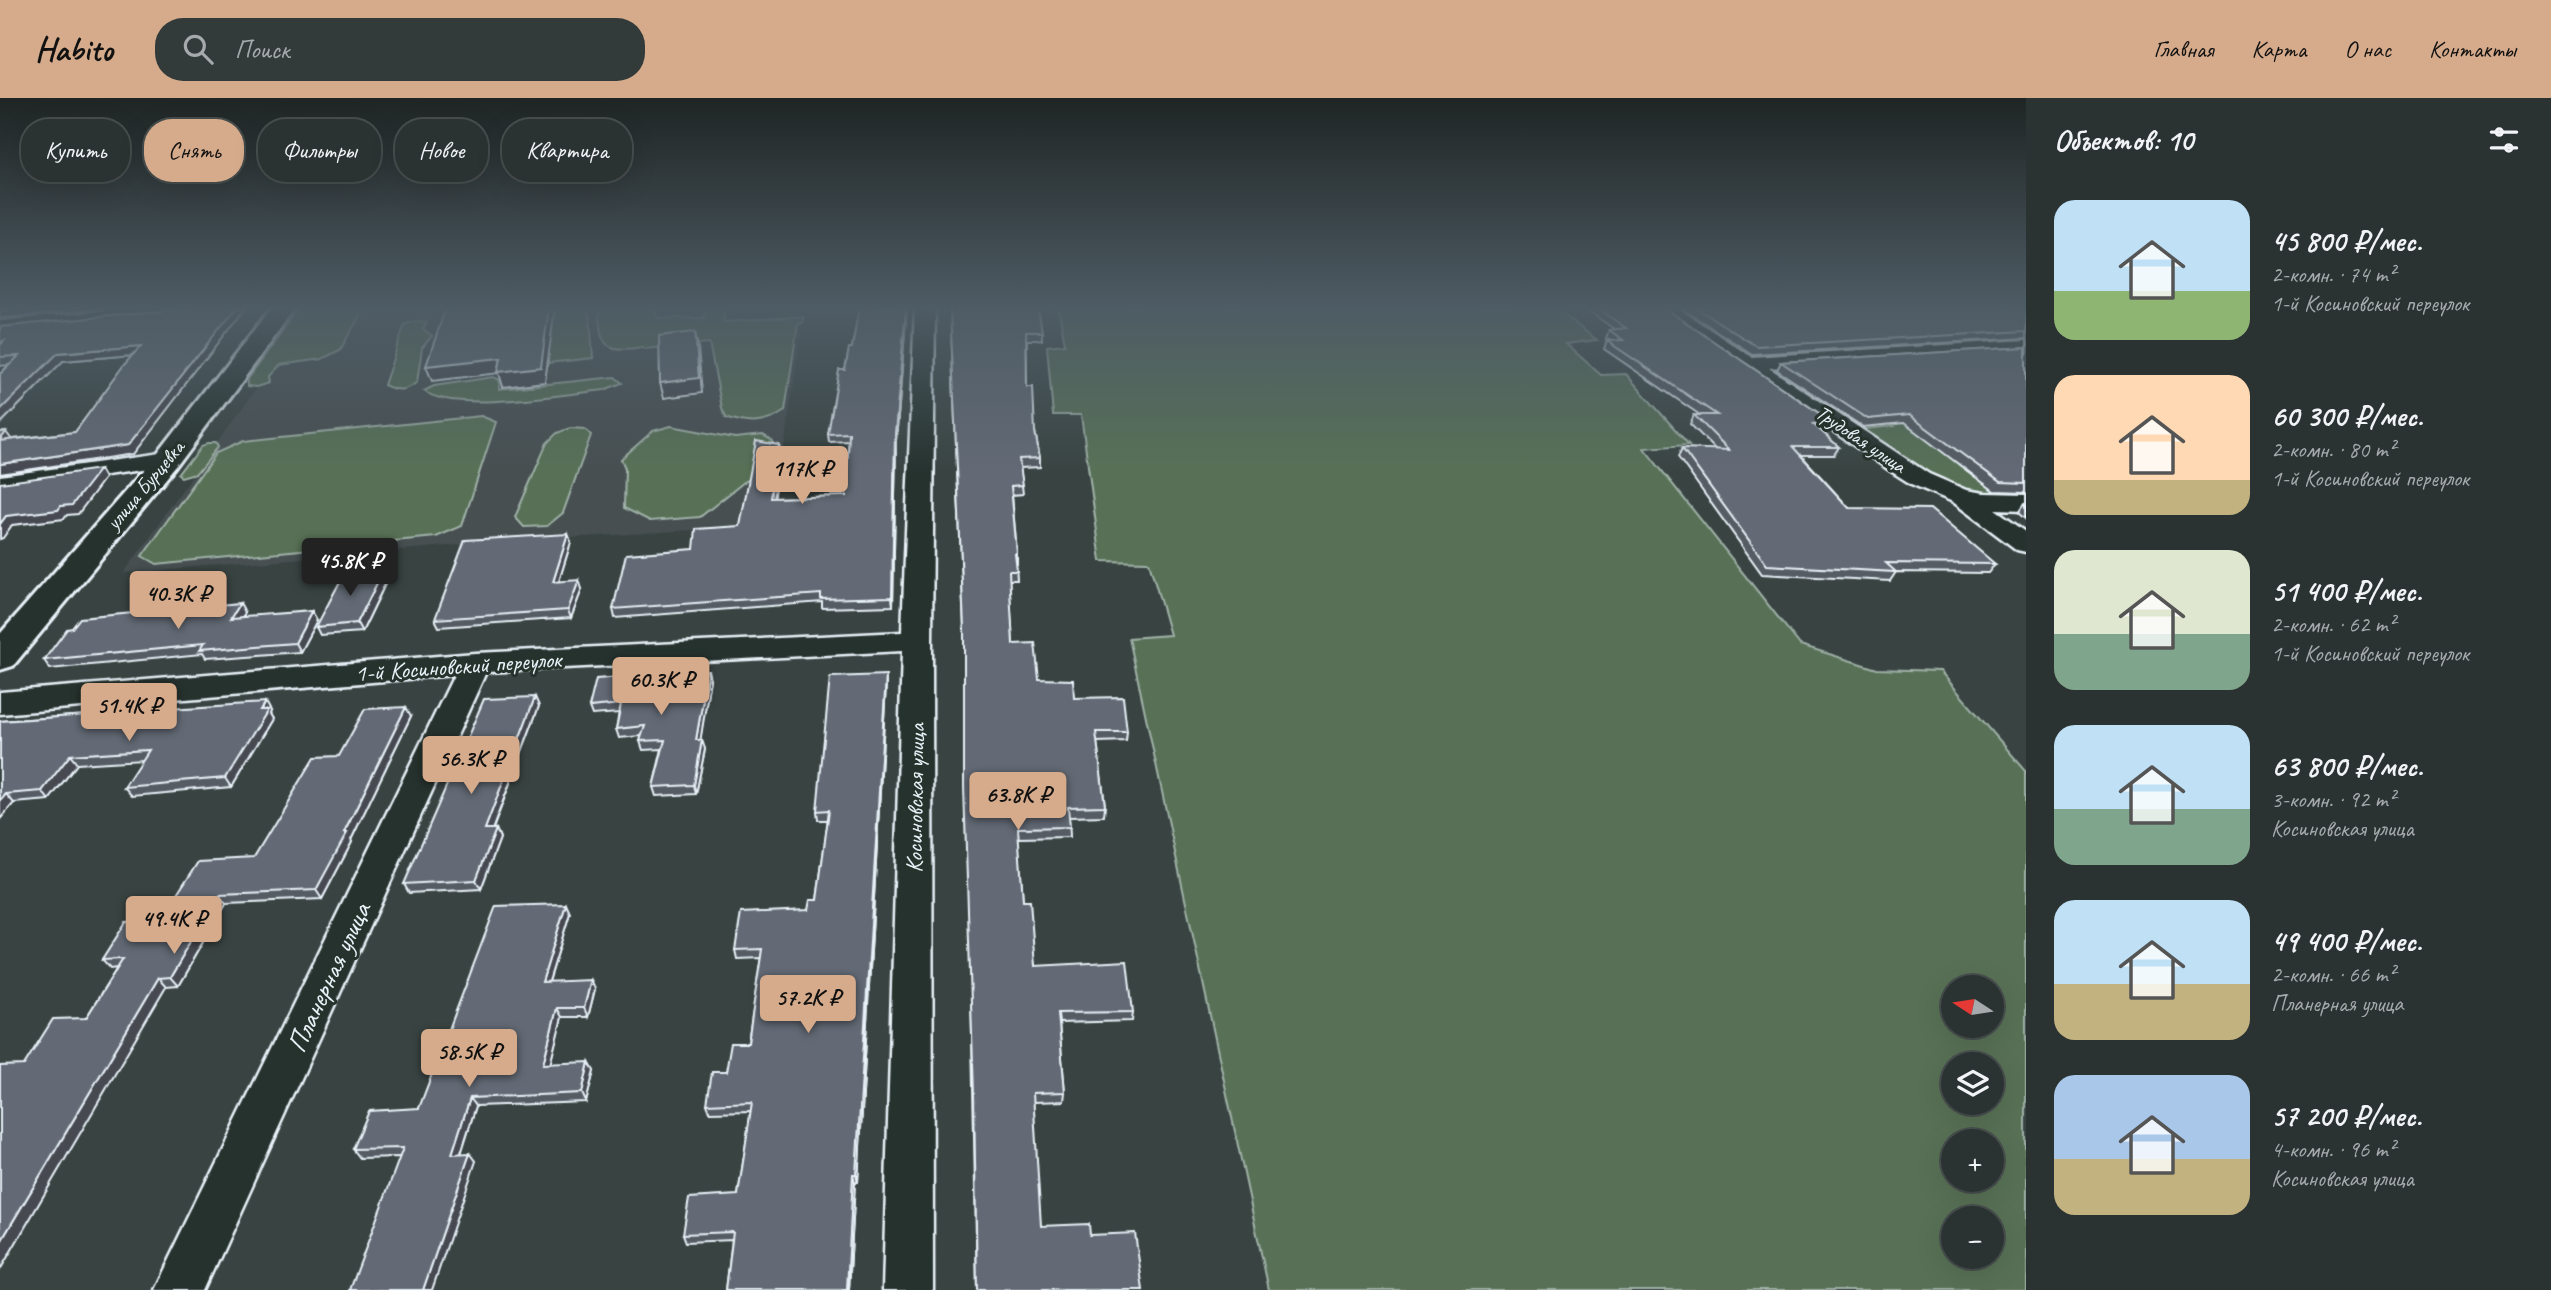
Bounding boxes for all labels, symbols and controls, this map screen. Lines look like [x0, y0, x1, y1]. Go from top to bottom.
search box [155, 18, 645, 81]
text: Habito [35, 28, 113, 70]
icon: search [179, 30, 217, 68]
text: Поиск [235, 33, 290, 66]
text: Главная [2153, 34, 2214, 64]
text: Карта [2252, 34, 2306, 64]
text: О нас [2344, 34, 2391, 64]
text: Контакты [2429, 34, 2516, 64]
chip: Купить [21, 119, 130, 182]
chip: Снять [144, 119, 244, 182]
chip: Фильтры [258, 119, 381, 182]
chip: Новое [395, 119, 488, 182]
chip: Квартира [502, 119, 632, 182]
text: Объектов: 10 [2054, 121, 2193, 159]
icon: filters [2485, 121, 2523, 159]
text: 45 800 ₽/мес. [2271, 222, 2422, 260]
icon: home [2110, 228, 2194, 312]
text: 2-комн. · 74 m² [2271, 260, 2395, 289]
text: 1-й Косиновский переулок [2271, 289, 2469, 318]
text: 60 300 ₽/мес. [2271, 397, 2423, 435]
street label: Трудовая улица [1811, 399, 1913, 480]
icon: home [2110, 403, 2194, 487]
street label: улица Бурцевка [99, 433, 191, 536]
text: 2-комн. · 80 m² [2271, 435, 2395, 464]
pin: 117K ₽ [745, 446, 859, 506]
text: 117K ₽ [772, 454, 832, 483]
text: 1-й Косиновский переулок [2271, 464, 2469, 493]
pin: 45.8K ₽ [285, 538, 415, 598]
text: 45.8K ₽ [318, 546, 382, 575]
pin: 40.3K ₽ [113, 572, 243, 631]
text: 51 400 ₽/мес. [2271, 572, 2422, 610]
icon: home [2110, 578, 2194, 662]
text: 40.3K ₽ [146, 579, 210, 608]
text: 2-комн. · 62 m² [2271, 610, 2395, 639]
text: 1-й Косиновский переулок [2271, 639, 2469, 668]
street label: 1-й Косиновский переулок [354, 644, 564, 688]
pin: 60.3K ₽ [596, 658, 726, 717]
text: 60.3K ₽ [628, 665, 694, 694]
pin: 51.4K ₽ [64, 684, 194, 743]
text: 51.4K ₽ [97, 691, 161, 720]
street label: Косиновская улица [899, 722, 931, 873]
pin: 56.3K ₽ [406, 736, 536, 796]
text: 56.3K ₽ [439, 744, 503, 773]
text: 63 800 ₽/мес. [2271, 747, 2423, 785]
icon: home [2110, 753, 2194, 837]
pin: 63.8K ₽ [953, 772, 1083, 832]
text: 63.8K ₽ [985, 780, 1051, 809]
text: 3-комн. · 92 m² [2271, 785, 2395, 814]
text: Косиновская улица [2271, 814, 2414, 843]
street label: Планерная улица [279, 895, 379, 1058]
pin: 49.4K ₽ [109, 896, 239, 956]
text: 49.4K ₽ [142, 904, 206, 933]
text: 49 400 ₽/мес. [2271, 922, 2422, 960]
icon: home [2110, 928, 2194, 1012]
text: 2-комн. · 66 m² [2271, 960, 2395, 989]
north arrow [1941, 975, 2004, 1038]
map controls [1941, 975, 2004, 1269]
pin: 57.2K ₽ [743, 976, 873, 1035]
text: 57.2K ₽ [776, 983, 840, 1012]
text: Планерная улица [2271, 989, 2403, 1018]
pin: 58.5K ₽ [404, 1030, 534, 1089]
text: 58.5K ₽ [437, 1037, 501, 1066]
button: layers [1941, 1052, 2004, 1115]
text: 57 200 ₽/мес. [2271, 1097, 2421, 1135]
icon: home [2110, 1103, 2194, 1187]
button: + [1941, 1129, 2004, 1192]
text: 4-комн. · 96 m² [2271, 1135, 2395, 1164]
text: Косиновская улица [2271, 1164, 2414, 1193]
button: − [1941, 1206, 2004, 1269]

